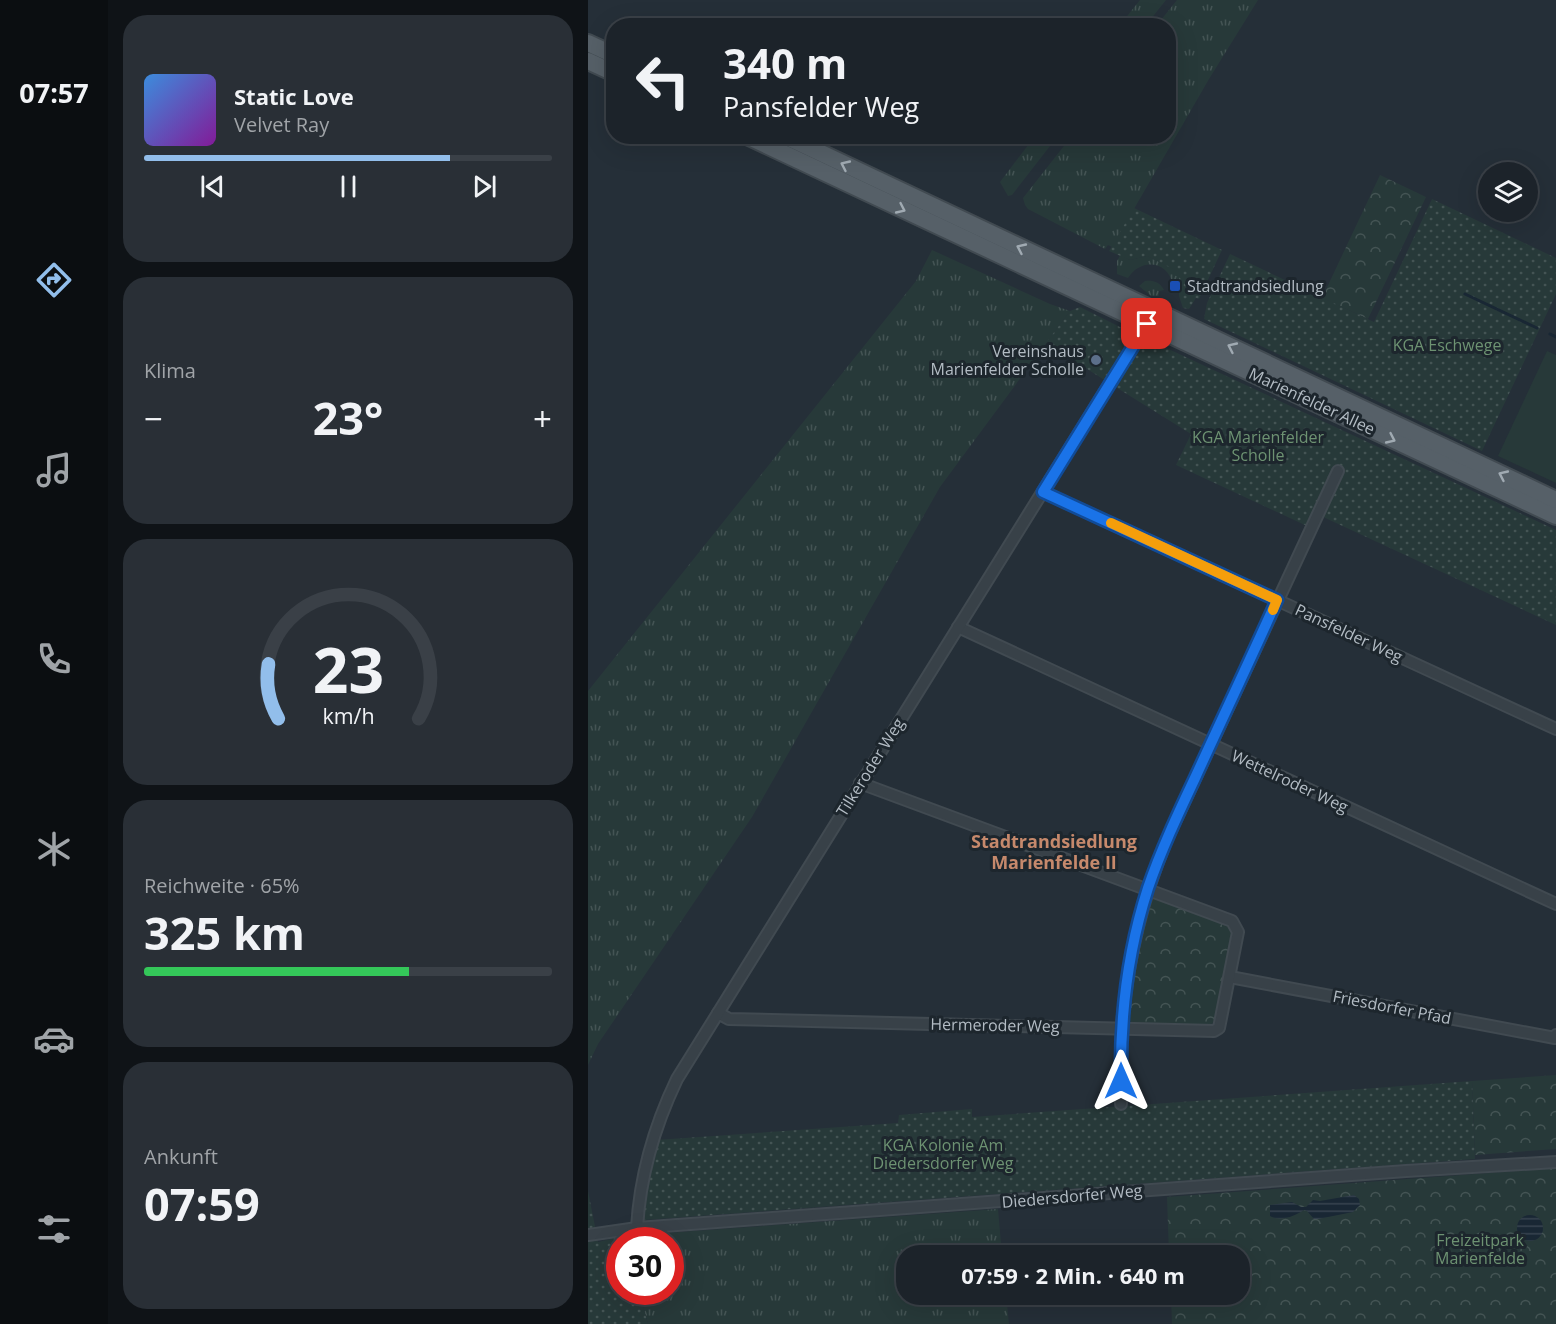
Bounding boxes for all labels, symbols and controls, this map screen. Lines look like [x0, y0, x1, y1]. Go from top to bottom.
text: 340 m [723, 34, 847, 91]
icon: left [624, 42, 702, 120]
text: 07:57 [19, 74, 89, 111]
text: Static Love [234, 81, 354, 111]
text: Pansfelder Weg [723, 88, 919, 125]
text: Velvet Ray [234, 111, 329, 138]
one-way arrow [840, 161, 851, 173]
map controls [1478, 162, 1538, 222]
button: layers [1478, 162, 1538, 222]
icon: previous [196, 170, 229, 203]
icon: pause [332, 170, 365, 203]
icon: next [468, 170, 501, 203]
one-way arrow [895, 202, 906, 214]
one-way arrow [1017, 243, 1028, 255]
icon: directions [33, 259, 75, 301]
place label: Stadtrandsiedlung [1187, 275, 1324, 297]
marker: Stadtrandsiedlung [1168, 279, 1182, 293]
pin [1121, 298, 1172, 349]
icon: arrive [1130, 307, 1163, 340]
park label: KGA Eschwege [1393, 334, 1501, 356]
place label: Vereinshaus Marienfelder Scholle [931, 340, 1084, 380]
one-way arrow [1227, 342, 1238, 354]
marker: Vereinshaus Marienfelder Scholle [1089, 353, 1103, 367]
text: Klima [144, 357, 196, 384]
street label: Marienfelder Allee [1245, 362, 1379, 440]
text: 23° [313, 387, 383, 448]
text: − [144, 396, 163, 441]
text: + [533, 396, 552, 441]
park label: KGA Marienfelder Scholle [1192, 426, 1325, 466]
one-way arrow [1385, 431, 1396, 443]
icon: music [33, 449, 75, 491]
one-way arrow [1499, 470, 1510, 482]
street label: Pansfelder Weg [1292, 598, 1407, 668]
text: 23 [312, 626, 384, 711]
icon: phone [33, 638, 75, 680]
text: km/h [322, 701, 374, 730]
street label: Tilkeroder Weg [831, 713, 909, 820]
street label: Wettelroder Weg [1228, 744, 1352, 818]
icon: climate [33, 828, 75, 870]
district label: Stadtrandsiedlung Marienfelde II [971, 829, 1137, 874]
text: Reichweite · 65% [144, 872, 300, 899]
text: 325 km [144, 902, 305, 963]
street label: Friesdorfer Pfad [1331, 985, 1453, 1029]
street label: Hermeroder Weg [930, 1013, 1060, 1037]
icon: car [33, 1018, 75, 1060]
position arrow [1089, 1049, 1153, 1113]
park label: KGA Kolonie Am Diedersdorfer Weg [872, 1134, 1014, 1174]
text: Ankunft [144, 1143, 218, 1170]
text: 07:59 [144, 1173, 260, 1234]
street label: Diedersdorfer Weg [1001, 1179, 1144, 1213]
icon: filters [33, 1208, 75, 1250]
speed limit sign: 30 [606, 1227, 684, 1305]
park label: Freizeitpark Marienfelde [1435, 1229, 1525, 1269]
text: 07:59 · 2 Min. · 640 m [961, 1260, 1185, 1290]

